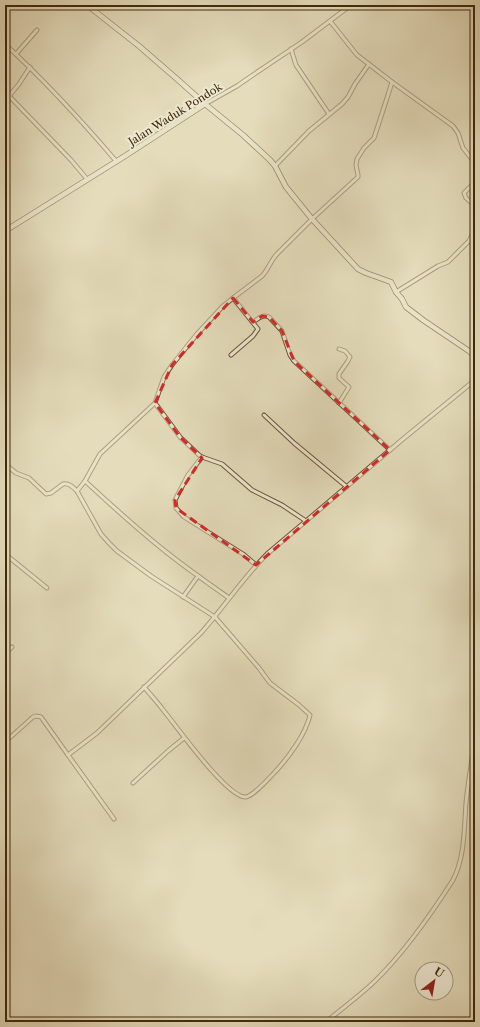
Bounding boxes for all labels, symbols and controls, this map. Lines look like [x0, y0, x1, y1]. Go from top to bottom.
street label: Jalan Waduk Pondok [124, 79, 225, 150]
north arrow [414, 961, 454, 1001]
text: U [432, 964, 447, 981]

